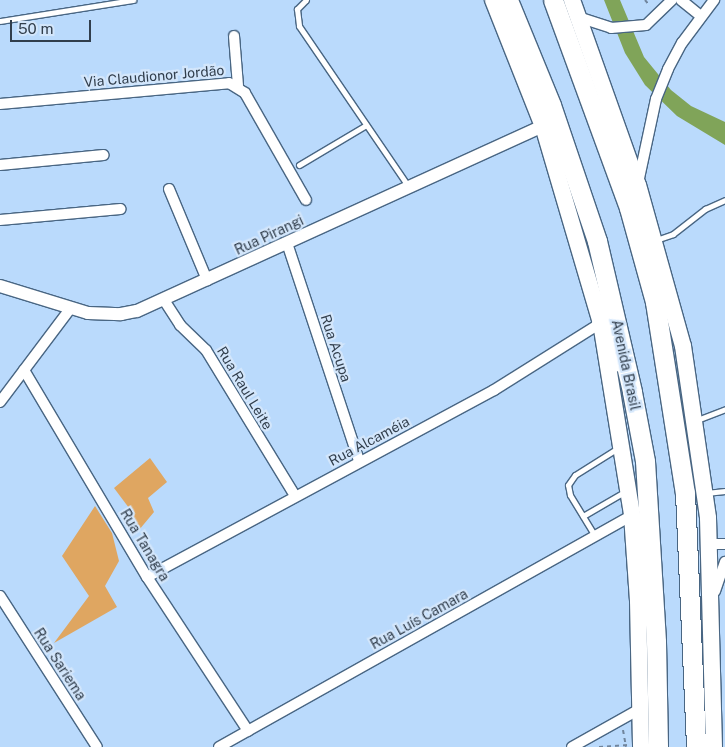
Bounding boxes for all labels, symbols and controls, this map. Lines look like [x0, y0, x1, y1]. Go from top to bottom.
scale bar [12, 10, 94, 42]
text: 50 m [18, 20, 53, 37]
street label: Via Claudionor Jordão [83, 61, 225, 91]
street label: Rua Pirangi [232, 212, 306, 258]
street label: Rua Acupa [317, 312, 355, 384]
street label: Avenida Brasil [608, 318, 644, 412]
street label: Rua Raul Leite [214, 343, 276, 433]
street label: Rua Alcaméia [326, 413, 412, 469]
street label: Rua Tanagra [117, 506, 173, 584]
street label: Rua Luís Camara [367, 585, 471, 653]
street label: Rua Sariema [31, 625, 89, 703]

